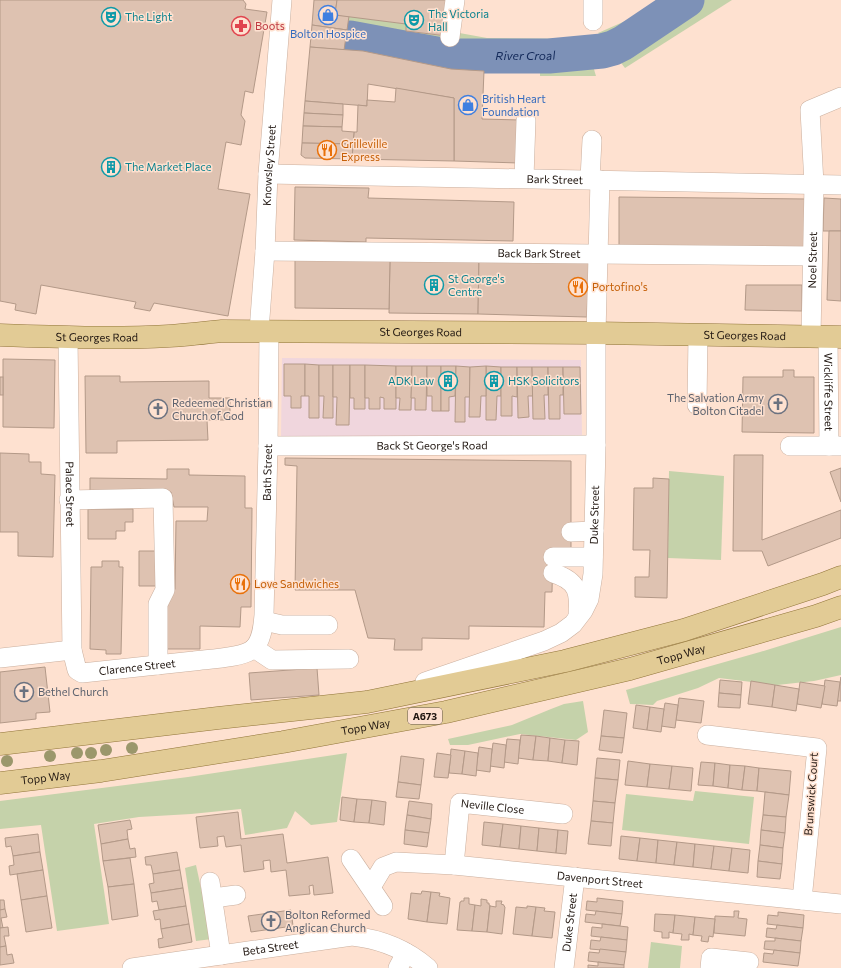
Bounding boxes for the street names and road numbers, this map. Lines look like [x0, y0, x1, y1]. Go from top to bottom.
street label: Knowsley Street [260, 124, 278, 206]
street label: Bark Street [527, 172, 584, 186]
street label: Noel Street [805, 231, 819, 288]
street label: Back Bark Street [497, 246, 581, 260]
street label: St Georges Road [379, 325, 462, 338]
street label: St Georges Road [703, 328, 786, 342]
street label: St Georges Road [56, 330, 138, 344]
street label: Wickliffe Street [822, 353, 836, 432]
street label: Back St George's Road [376, 438, 488, 452]
street label: Bath Street [260, 443, 274, 501]
street label: Palace Street [64, 461, 77, 527]
street label: Duke Street [587, 485, 601, 544]
street label: Topp Way [655, 641, 707, 667]
street label: Clarence Street [98, 656, 177, 677]
road number: A673 [408, 708, 442, 724]
street label: Topp Way [340, 715, 392, 737]
street label: Brunswick Court [801, 752, 820, 836]
street label: Topp Way [20, 768, 71, 786]
street label: Neville Close [460, 796, 525, 816]
street label: Davenport Street [556, 868, 644, 890]
street label: Duke Street [559, 892, 579, 952]
street label: Beta Street [242, 937, 300, 958]

